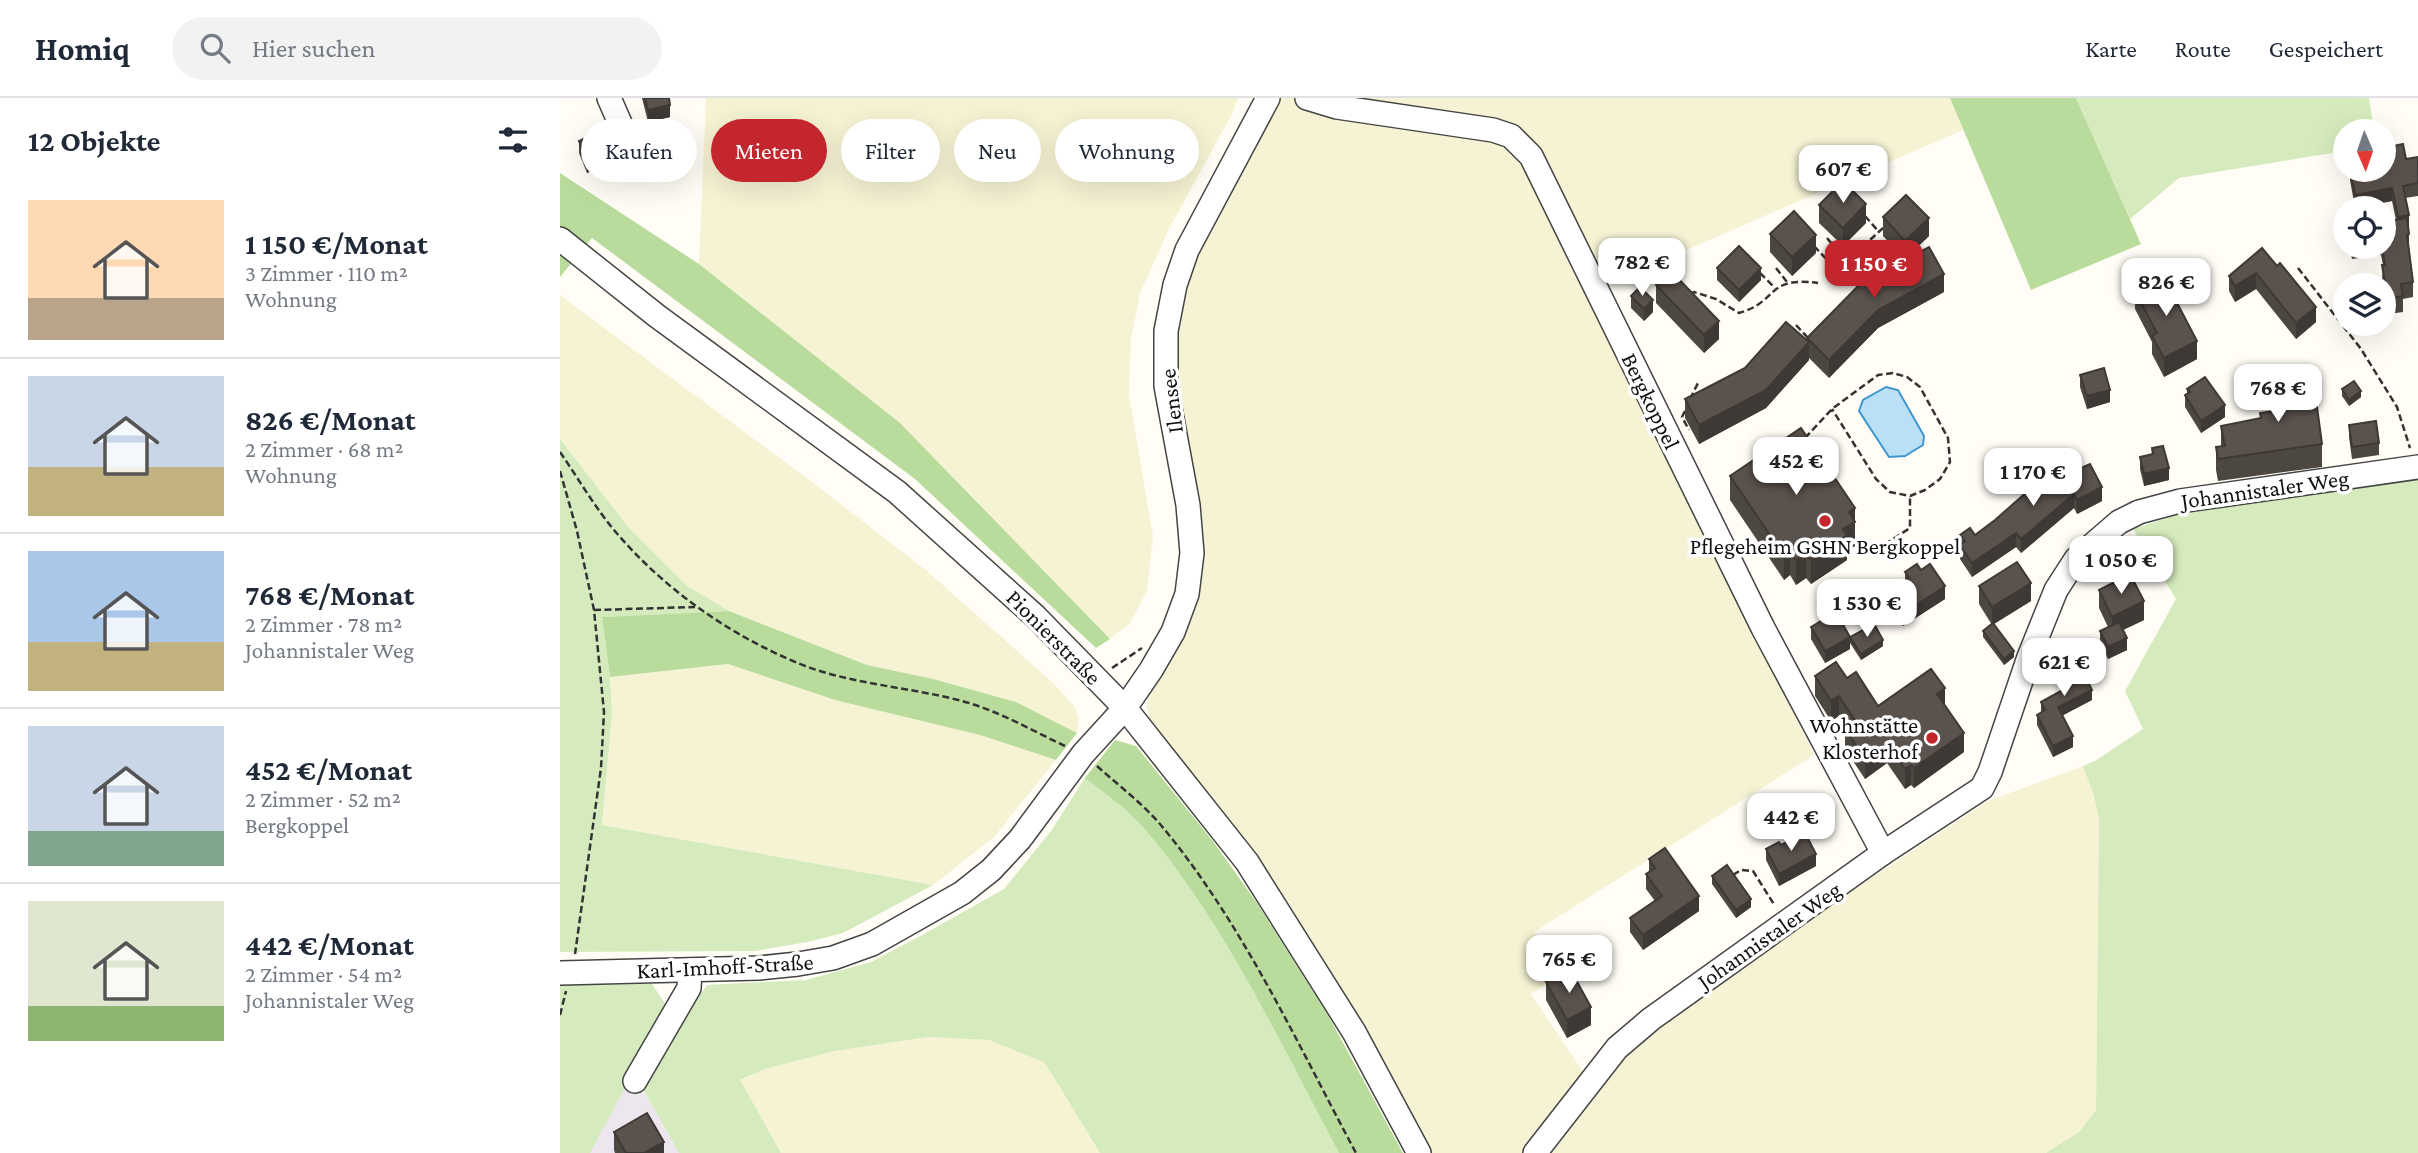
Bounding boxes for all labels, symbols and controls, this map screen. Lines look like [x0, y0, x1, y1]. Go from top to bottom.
search box [172, 17, 662, 80]
icon: search [196, 29, 234, 67]
text: Homiq [35, 30, 130, 67]
text: Hier suchen [252, 34, 375, 63]
text: Karte [2085, 35, 2137, 62]
text: Route [2175, 35, 2231, 62]
text: Gespeichert [2269, 35, 2383, 62]
chip: Kaufen [581, 119, 697, 182]
chip: Mieten [711, 119, 827, 182]
chip: Filter [841, 119, 940, 182]
chip: Neu [954, 119, 1041, 182]
chip: Wohnung [1055, 119, 1199, 182]
north arrow [2333, 119, 2396, 182]
map controls [2333, 119, 2396, 336]
icon: filters [494, 121, 532, 159]
text: 12 Objekte [28, 124, 160, 157]
pin: 607 € [1794, 146, 1892, 205]
text: 607 € [1815, 155, 1871, 181]
button: locate [2333, 196, 2396, 259]
text: 1 150 €/Monat [245, 227, 428, 260]
icon: home [84, 228, 168, 312]
pin: 782 € [1593, 238, 1691, 298]
pin: 1 150 € [1809, 240, 1939, 300]
text: 782 € [1614, 248, 1670, 274]
text: 1 150 € [1841, 250, 1907, 276]
pin: 826 € [2117, 258, 2215, 318]
text: 3 Zimmer · 110 m² [245, 260, 408, 286]
text: 826 € [2137, 268, 2195, 294]
button: layers [2333, 273, 2396, 336]
text: Wohnung [245, 286, 337, 312]
street label: Bergkoppel [1616, 349, 1686, 453]
pin: 768 € [2229, 364, 2327, 424]
street label: Ilensee [1154, 367, 1188, 435]
text: 768 € [2250, 374, 2306, 400]
text: 826 €/Monat [245, 403, 416, 436]
icon: home [84, 404, 168, 488]
text: 2 Zimmer · 68 m² [245, 436, 404, 462]
pin: 452 € [1747, 438, 1845, 497]
text: 452 € [1769, 447, 1823, 473]
pin: 1 170 € [1968, 448, 2098, 508]
text: 1 170 € [2000, 458, 2066, 484]
text: Wohnung [245, 462, 337, 488]
street label: Johannistaler Weg [2177, 464, 2351, 514]
marker: Pflegeheim GSHN Bergkoppel [1817, 513, 1833, 529]
place label: Pflegeheim GSHN Bergkoppel [1690, 533, 1960, 559]
pin: 1 050 € [2056, 536, 2186, 596]
text: 1 050 € [2085, 546, 2157, 572]
text: 768 €/Monat [245, 578, 414, 611]
icon: home [84, 579, 168, 663]
pin: 1 530 € [1802, 580, 1932, 639]
street label: Pionierstraße [1001, 584, 1107, 690]
text: 1 530 € [1833, 589, 1901, 615]
text: 2 Zimmer · 78 m² [245, 611, 402, 637]
text: Johannistaler Weg [245, 637, 414, 663]
pin: 621 € [2015, 638, 2113, 698]
text: 621 € [2038, 648, 2090, 674]
place label: Wohnstätte Klosterhof [1809, 712, 1919, 764]
marker: Wohnstätte Klosterhof [1924, 730, 1940, 746]
text: 452 €/Monat [245, 753, 412, 786]
icon: home [84, 754, 168, 838]
text: 2 Zimmer · 52 m² [245, 786, 401, 812]
pin: 442 € [1742, 794, 1840, 853]
text: 442 € [1763, 803, 1819, 829]
text: Bergkoppel [245, 812, 349, 838]
street label: Johannistaler Weg [1691, 876, 1846, 995]
text: 442 €/Monat [245, 928, 414, 961]
icon: home [84, 929, 168, 1013]
pin: 765 € [1520, 936, 1618, 995]
text: 765 € [1542, 945, 1596, 971]
street label: Karl-Imhoff-Straße [636, 948, 814, 984]
text: 2 Zimmer · 54 m² [245, 961, 402, 987]
text: Johannistaler Weg [245, 987, 414, 1013]

